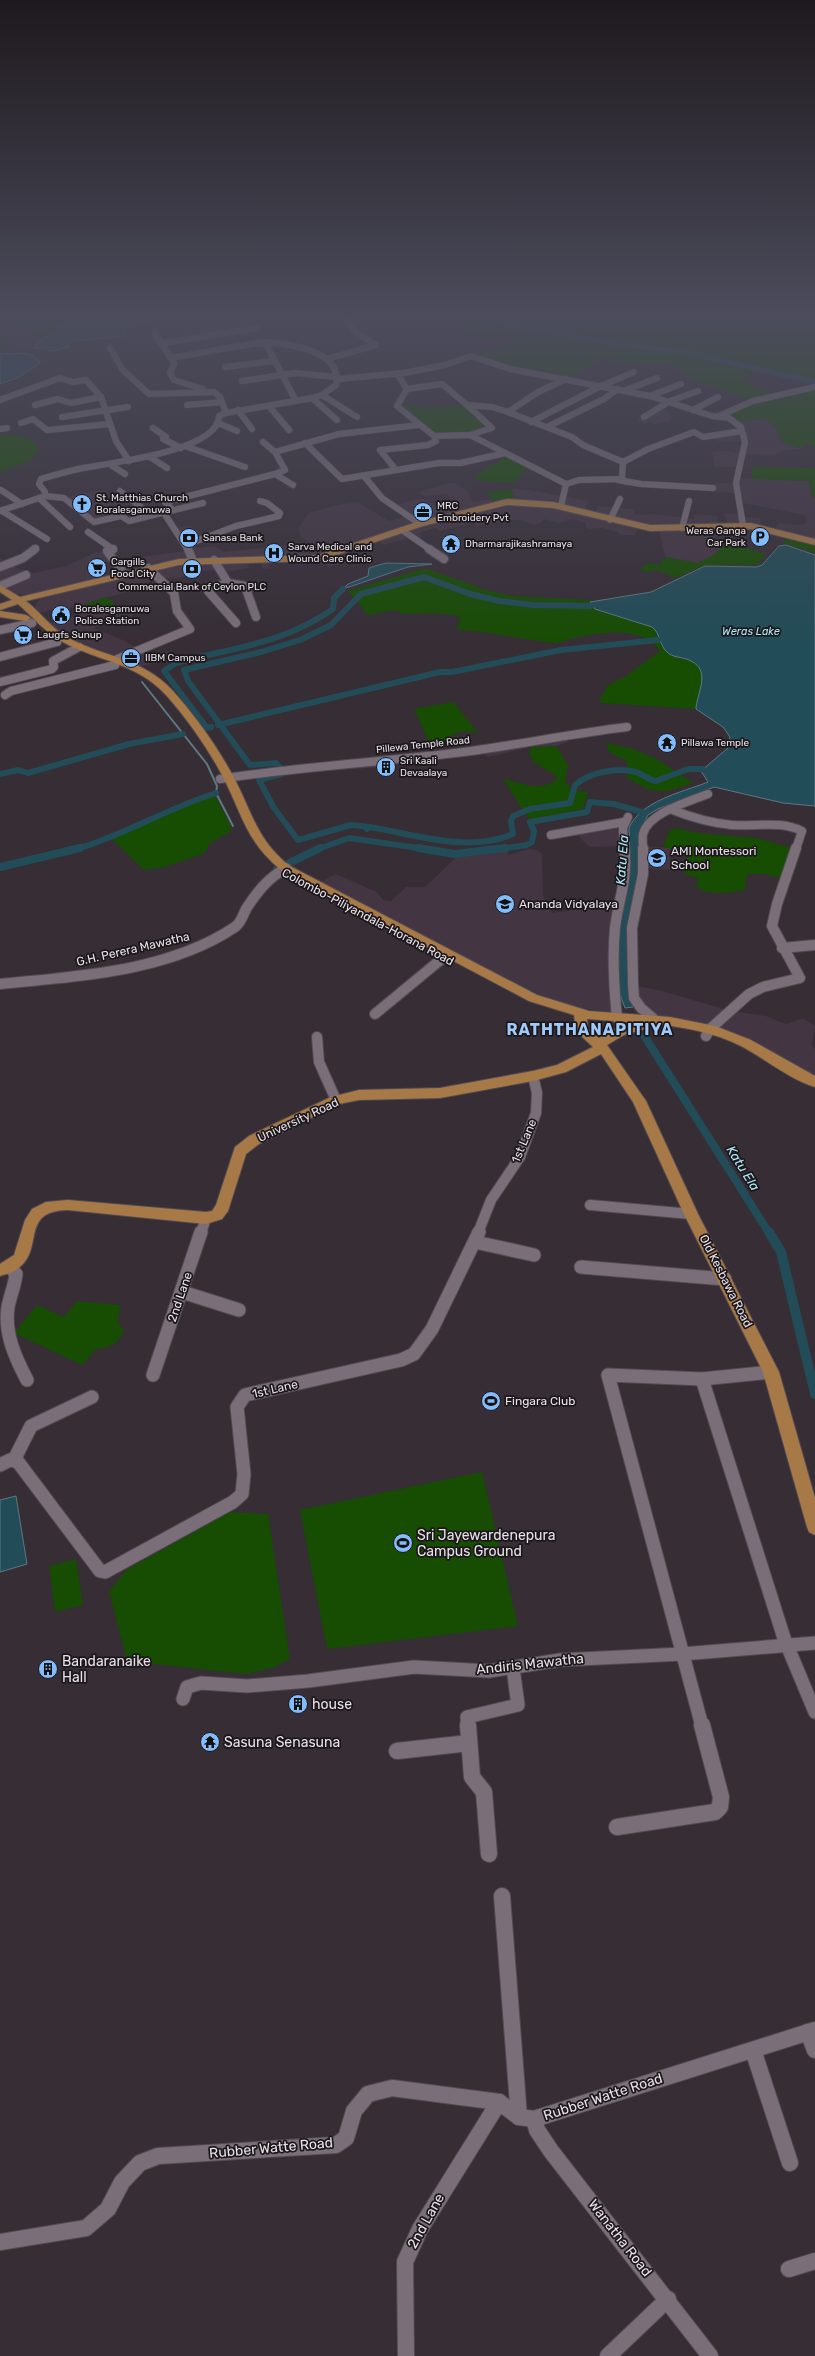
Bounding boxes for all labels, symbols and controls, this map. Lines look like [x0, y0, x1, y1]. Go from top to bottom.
place label: St. Matthias Church Boralesgamuwa [96, 492, 188, 516]
church icon: St. Matthias Church Boralesgamuwa [71, 493, 93, 515]
place label: MRC Embroidery Pvt [437, 500, 509, 524]
office icon: MRC Embroidery Pvt [412, 501, 434, 523]
place label: Weras Ganga Car Park [686, 525, 747, 549]
parking icon: Weras Ganga Car Park [749, 526, 771, 548]
bank icon: Sanasa Bank [178, 527, 200, 549]
place label: Sanasa Bank [203, 532, 264, 544]
temple icon: Dharmarajikashramaya [440, 533, 462, 555]
place label: Dharmarajikashramaya [465, 538, 572, 550]
place label: Sarva Medical and Wound Care Clinic [288, 541, 372, 565]
hospital icon: Sarva Medical and Wound Care Clinic [263, 542, 285, 564]
place label: Cargills Food City [111, 556, 156, 580]
supermarket icon: Cargills Food City [86, 557, 108, 579]
bank icon: Commercial Bank of Ceylon PLC [181, 558, 203, 580]
place label: Commercial Bank of Ceylon PLC [118, 581, 266, 593]
place label: Boralesgamuwa Police Station [75, 603, 150, 627]
public building icon: Boralesgamuwa Police Station [50, 604, 72, 626]
supermarket icon: Laugfs Sunup [12, 624, 34, 646]
water label: Weras Lake [722, 625, 780, 638]
place label: Laugfs Sunup [37, 629, 102, 641]
office icon: IIBM Campus [120, 647, 142, 669]
place label: IIBM Campus [145, 652, 206, 664]
temple icon: Pillawa Temple [656, 732, 678, 754]
street label: Pillewa Temple Road [376, 734, 471, 756]
place label: Pillawa Temple [681, 737, 749, 749]
place label: Sri Kaali Devaalaya [400, 755, 447, 779]
building icon: Sri Kaali Devaalaya [375, 756, 397, 778]
water label: Katu Ela [613, 834, 631, 885]
place label: AMI Montessori School [671, 844, 756, 872]
school or university icon: AMI Montessori School [646, 847, 668, 869]
street label: Colombo-Piliyandala-Horana Road [280, 866, 456, 968]
school or university icon: Ananda Vidyalaya [494, 893, 516, 915]
place label: Ananda Vidyalaya [519, 897, 618, 911]
street label: G.H. Perera Mawatha [75, 929, 191, 969]
district label: RATHTHANAPITIYA [506, 1020, 674, 1039]
street label: University Road [255, 1095, 341, 1145]
street label: 1st Lane [509, 1117, 540, 1165]
water label: Katu Ela [723, 1143, 763, 1194]
street label: Old Kesbawa Road [697, 1232, 755, 1330]
street label: 2nd Lane [165, 1270, 195, 1324]
street label: 1st Lane [251, 1377, 299, 1401]
sports icon: Fingara Club [480, 1390, 502, 1412]
place label: Fingara Club [505, 1394, 575, 1408]
place label: Sri Jayewardenepura Campus Ground [417, 1527, 555, 1560]
sports icon: Sri Jayewardenepura Campus Ground [392, 1532, 414, 1554]
street label: Andiris Mawatha [475, 1650, 585, 1678]
place label: Bandaranaike Hall [62, 1653, 151, 1686]
building icon: Bandaranaike Hall [37, 1658, 59, 1680]
building icon: house [287, 1693, 309, 1715]
place label: house [312, 1696, 352, 1713]
temple icon: Sasuna Senasuna [199, 1731, 221, 1753]
place label: Sasuna Senasuna [224, 1734, 340, 1751]
street label: Rubber Watte Road [541, 2070, 665, 2124]
street label: Rubber Watte Road [208, 2134, 334, 2162]
street label: 2nd Lane [404, 2190, 448, 2252]
street label: Wanatha Road [585, 2196, 655, 2280]

